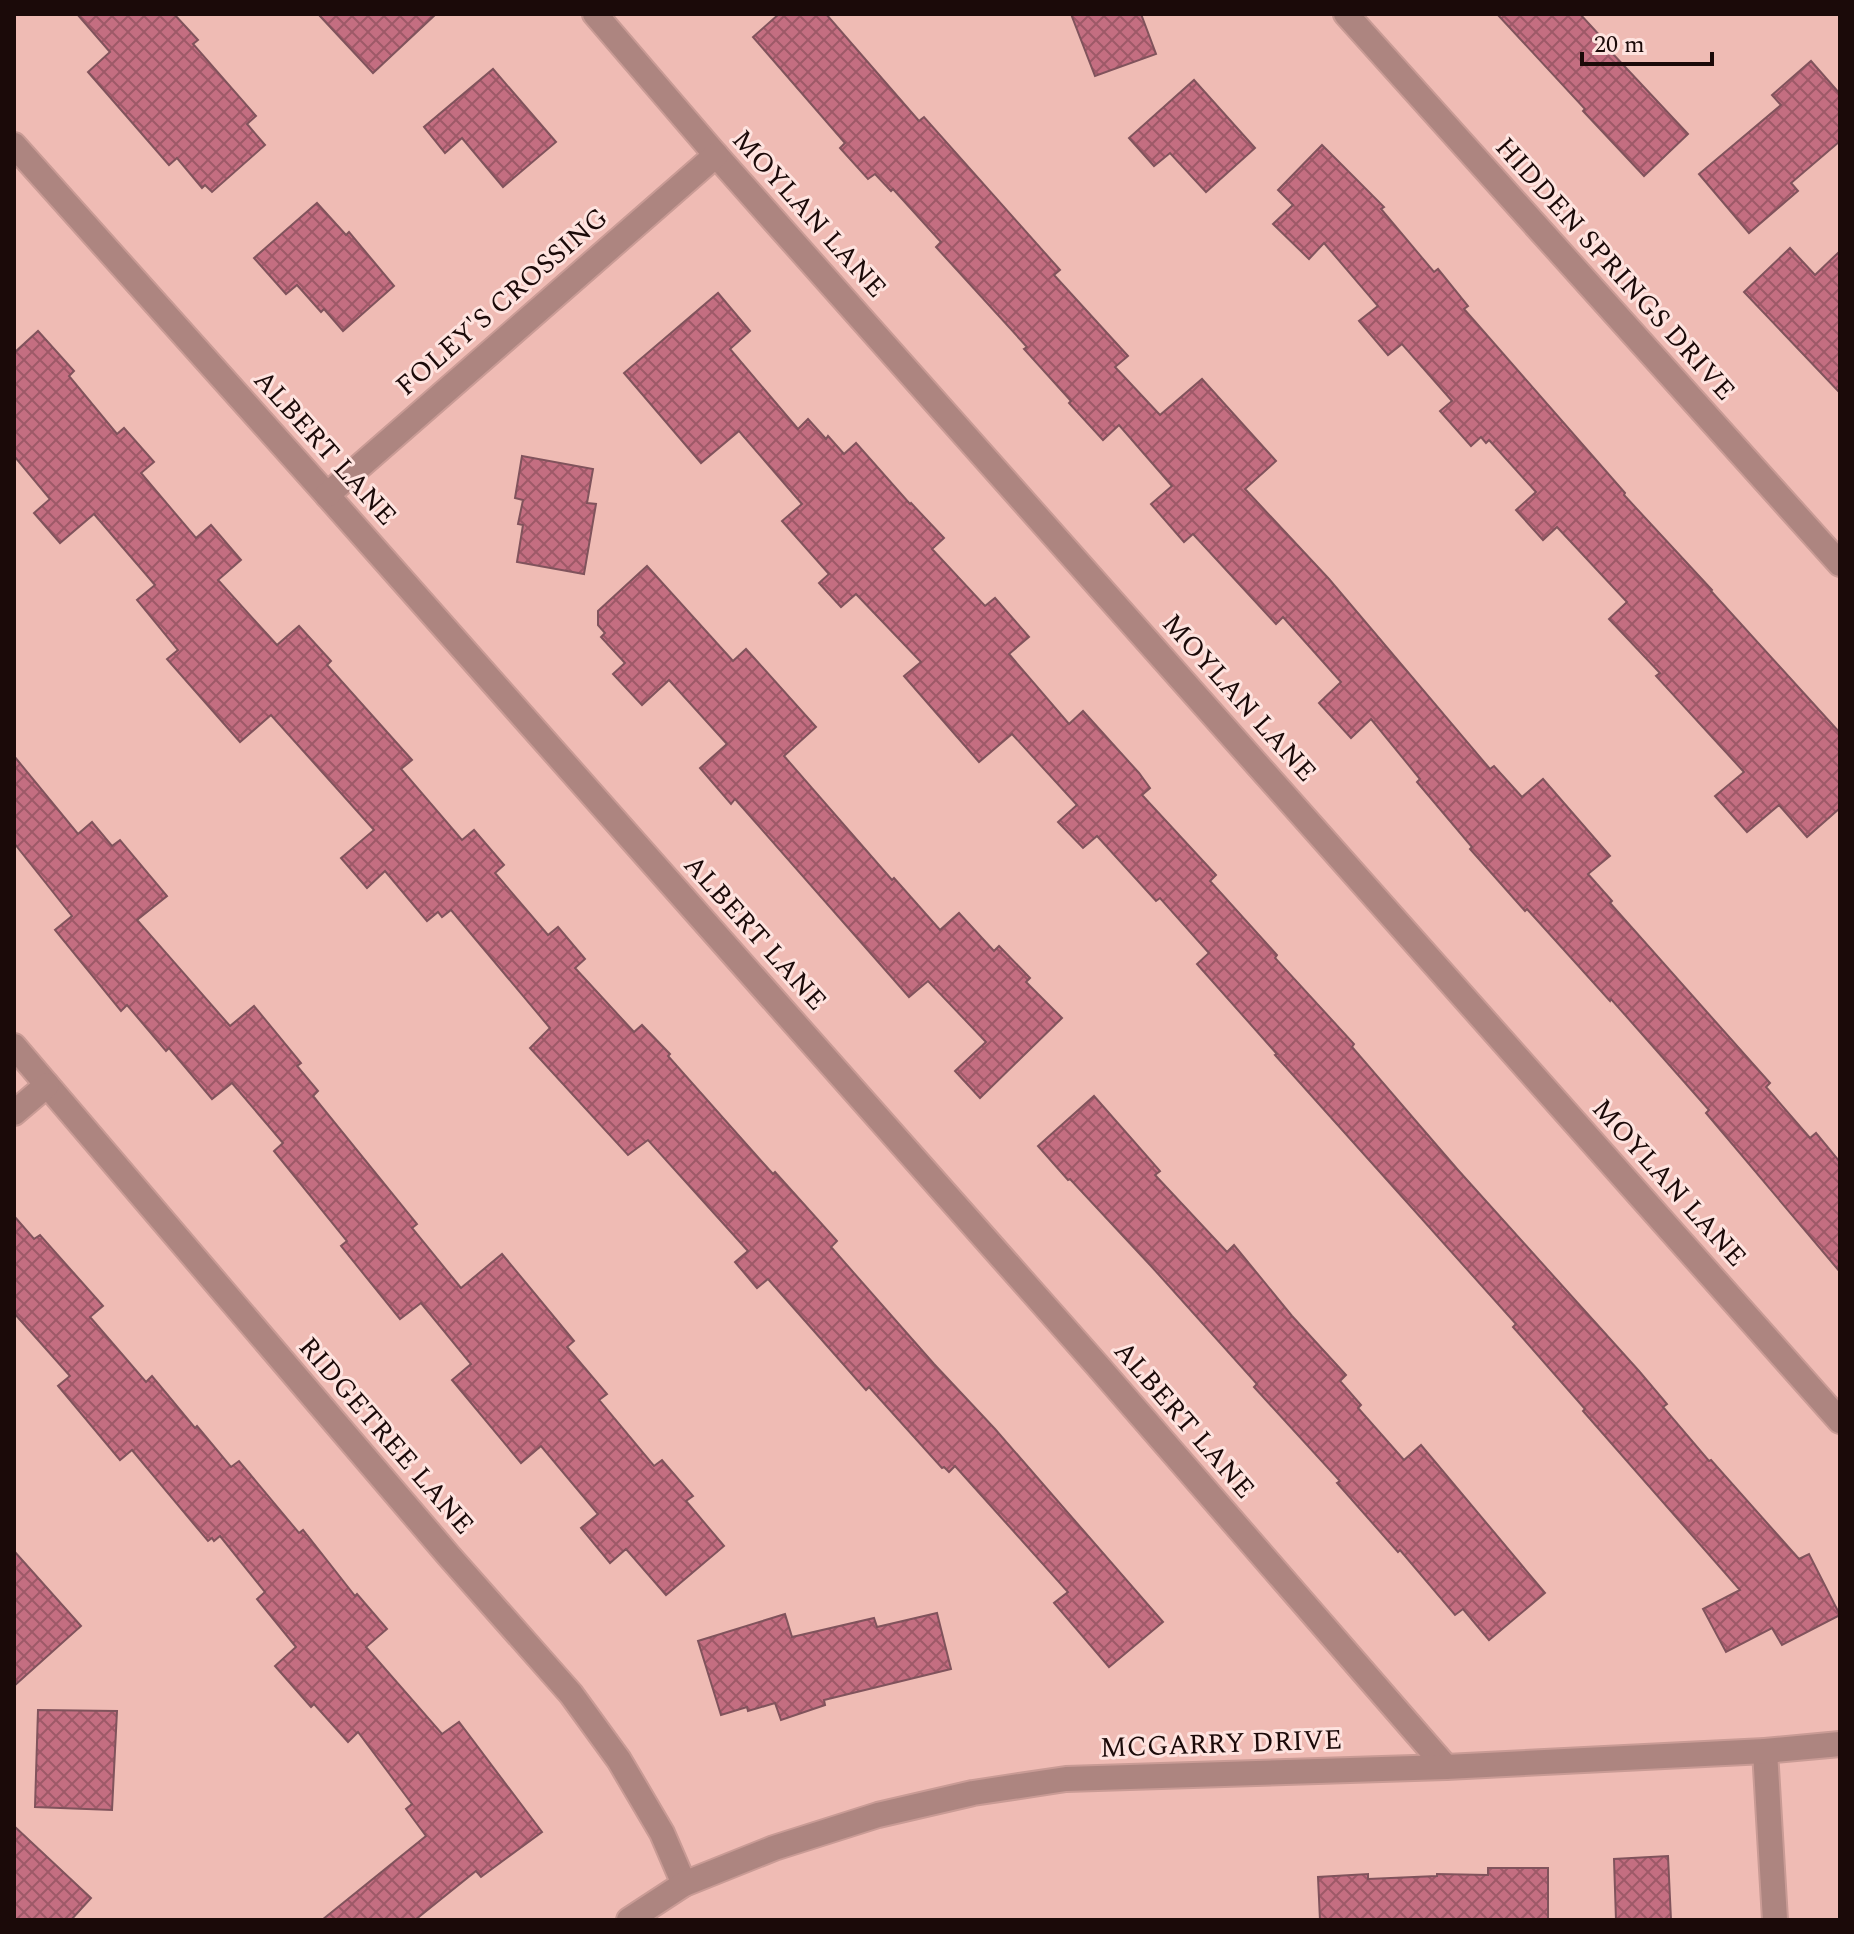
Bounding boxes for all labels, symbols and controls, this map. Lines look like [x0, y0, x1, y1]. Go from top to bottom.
scale bar [1582, 16, 1712, 66]
text: 20 m [1594, 27, 1645, 63]
street label: MOYLAN LANE [721, 120, 897, 308]
street label: HIDDEN SPRINGS DRIVE [1484, 127, 1746, 411]
street label: FOLEY'S CROSSING [386, 197, 618, 407]
street label: ALBERT LANE [243, 360, 407, 536]
street label: MOYLAN LANE [1151, 604, 1327, 792]
street label: ALBERT LANE [673, 845, 837, 1021]
street label: MOYLAN LANE [1581, 1089, 1757, 1277]
street label: RIDGETREE LANE [288, 1327, 484, 1545]
street label: ALBERT LANE [1103, 1331, 1265, 1509]
street label: MCGARRY DRIVE [1099, 1718, 1343, 1770]

